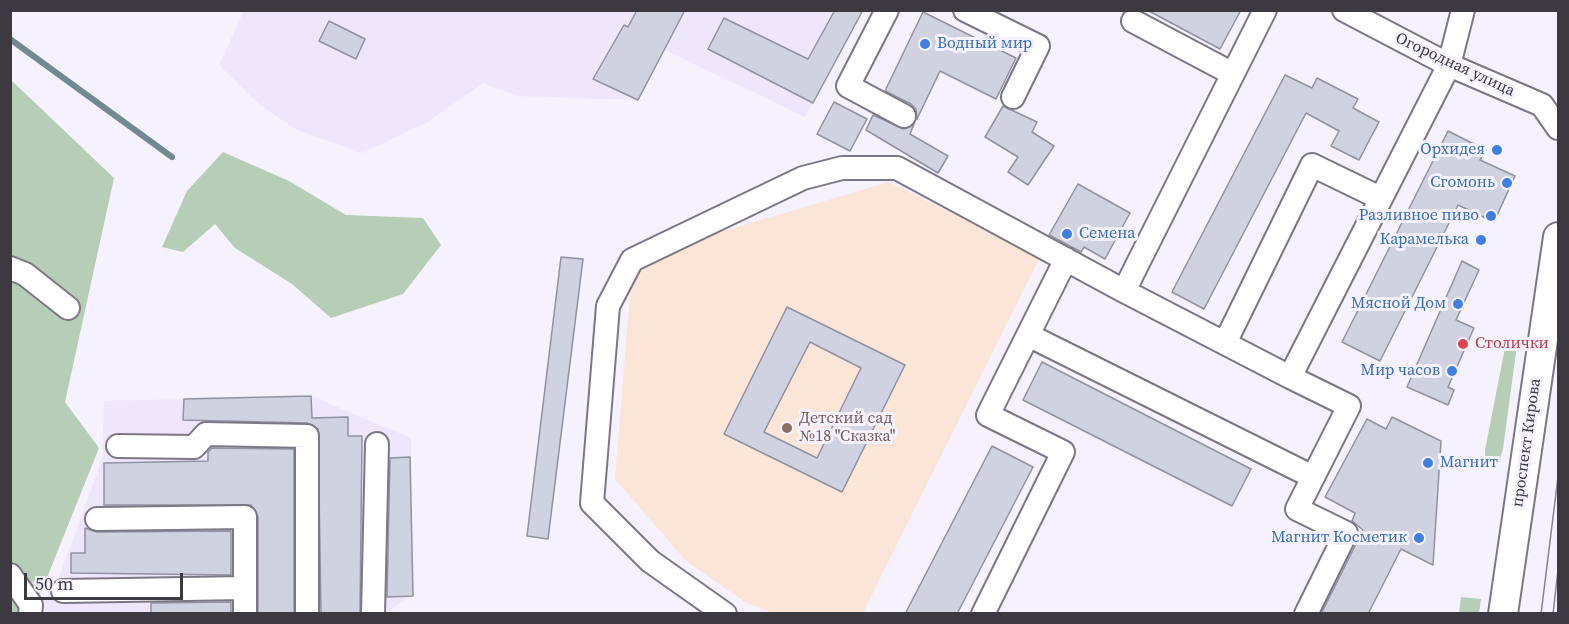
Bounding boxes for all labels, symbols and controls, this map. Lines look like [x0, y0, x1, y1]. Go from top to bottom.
street label: Огородная улица [1392, 29, 1518, 101]
place label: Водный мир [937, 34, 1032, 54]
marker: Водный мир [918, 37, 932, 51]
place label: Орхидея [1420, 140, 1485, 160]
marker: Орхидея [1490, 143, 1504, 157]
place label: Сгомонь [1430, 173, 1495, 193]
marker: Сгомонь [1500, 176, 1514, 190]
place label: Разливное пиво [1359, 206, 1479, 226]
marker: Разливное пиво [1484, 209, 1498, 223]
place label: Семена [1079, 224, 1135, 244]
marker: Семена [1060, 227, 1074, 241]
place label: Карамелька [1380, 230, 1469, 250]
marker: Карамелька [1474, 233, 1488, 247]
place label: Мясной Дом [1351, 294, 1446, 314]
marker: Мясной Дом [1451, 297, 1465, 311]
place label: Столички [1475, 334, 1549, 354]
marker: Столички [1456, 337, 1470, 351]
place label: Мир часов [1360, 361, 1440, 381]
marker: Мир часов [1445, 364, 1459, 378]
street label: проспект Кирова [1508, 377, 1546, 509]
place label: Детский сад №18 "Сказка" [799, 409, 895, 447]
marker: Детский сад №18 "Сказка" [780, 421, 794, 435]
place label: Магнит [1440, 453, 1498, 473]
marker: Магнит [1421, 456, 1435, 470]
place label: Магнит Косметик [1271, 528, 1407, 548]
marker: Магнит Косметик [1412, 531, 1426, 545]
scale bar [27, 561, 186, 599]
text: 50 m [35, 571, 73, 596]

